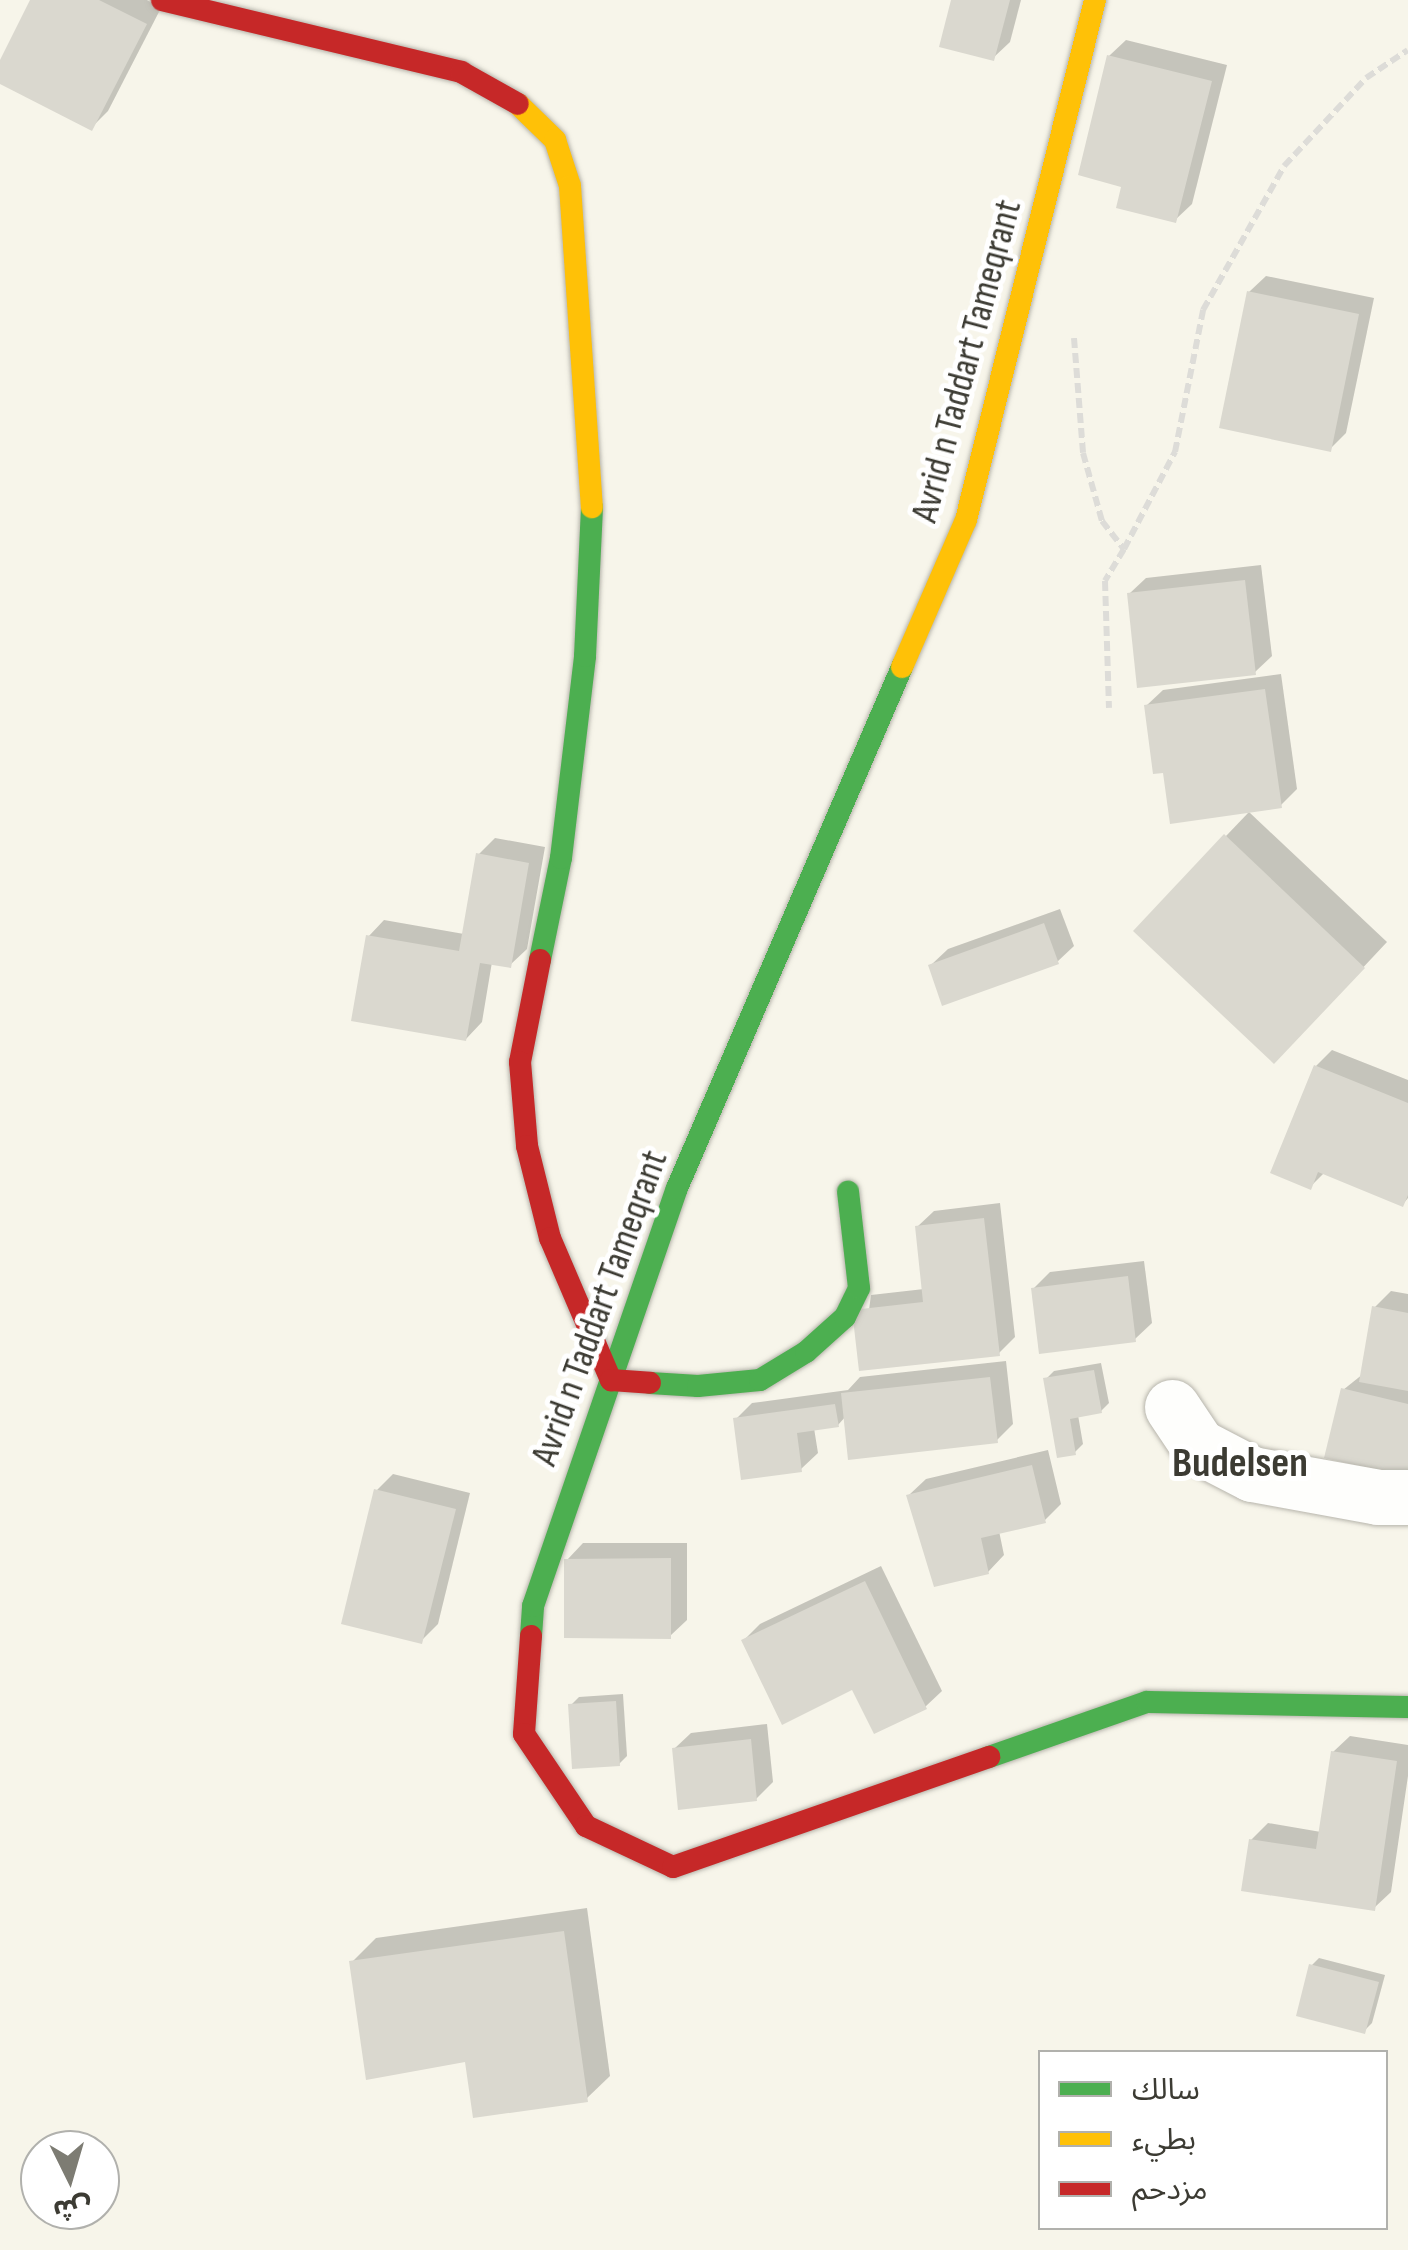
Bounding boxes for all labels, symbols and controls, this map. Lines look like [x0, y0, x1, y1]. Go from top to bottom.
street label: Avrid n Taddart Tameqrant [902, 195, 1032, 527]
street label: Avrid n Taddart Tameqrant [522, 1144, 678, 1472]
district label: Budelsen [1172, 1439, 1308, 1489]
legend [1038, 2050, 1388, 2230]
text: سالك [1132, 2072, 1200, 2108]
text: بطيء [1132, 2122, 1196, 2158]
north arrow [20, 2130, 120, 2230]
text: مزدحم [1132, 2172, 1208, 2208]
text: ش [52, 2190, 93, 2227]

